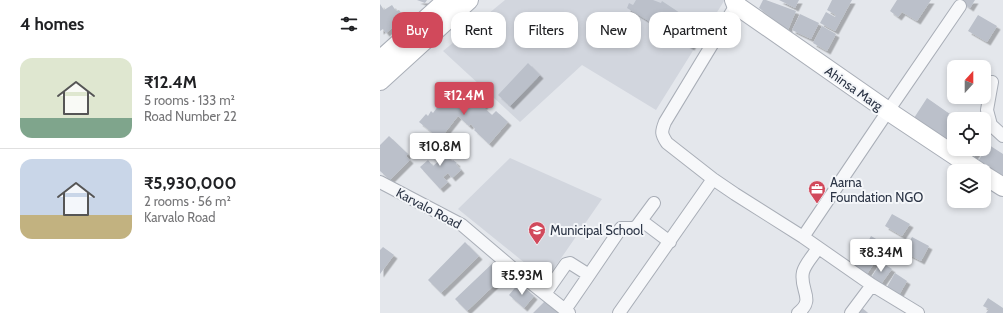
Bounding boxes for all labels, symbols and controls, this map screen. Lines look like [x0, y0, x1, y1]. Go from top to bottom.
chip: Buy [392, 12, 443, 48]
chip: Rent [451, 12, 506, 48]
chip: Filters [514, 12, 578, 48]
chip: New [586, 12, 641, 48]
chip: Apartment [649, 12, 741, 48]
icon: filters [338, 13, 360, 35]
text: 4 homes [20, 14, 84, 34]
north arrow [947, 60, 991, 104]
map controls [947, 60, 991, 208]
street label: Ahinsa Marg [822, 62, 886, 114]
text: ₹12.4M [144, 72, 197, 92]
icon: home [52, 74, 100, 122]
pin: ₹12.4M [431, 82, 497, 116]
text: ₹12.4M [444, 87, 484, 103]
text: 5 rooms · 133 m² [144, 92, 235, 108]
text: Road Number 22 [144, 108, 237, 124]
button: locate [947, 112, 991, 156]
pin: ₹10.8M [407, 133, 473, 167]
text: ₹10.8M [419, 138, 461, 154]
button: layers [947, 164, 991, 208]
text: ₹5,930,000 [144, 173, 236, 193]
place label: Aarna Foundation NGO [830, 174, 923, 205]
icon: home [52, 175, 100, 223]
office icon: Aarna Foundation NGO [807, 179, 827, 204]
street label: Karvalo Road [394, 184, 464, 232]
text: 2 rooms · 56 m² [144, 193, 231, 209]
text: Karvalo Road [144, 209, 216, 225]
school or university icon: Municipal School [527, 220, 547, 245]
place label: Municipal School [550, 222, 643, 238]
pin: ₹8.34M [848, 239, 914, 273]
text: ₹8.34M [859, 244, 903, 260]
pin: ₹5.93M [489, 262, 555, 296]
text: ₹5.93M [501, 267, 543, 283]

